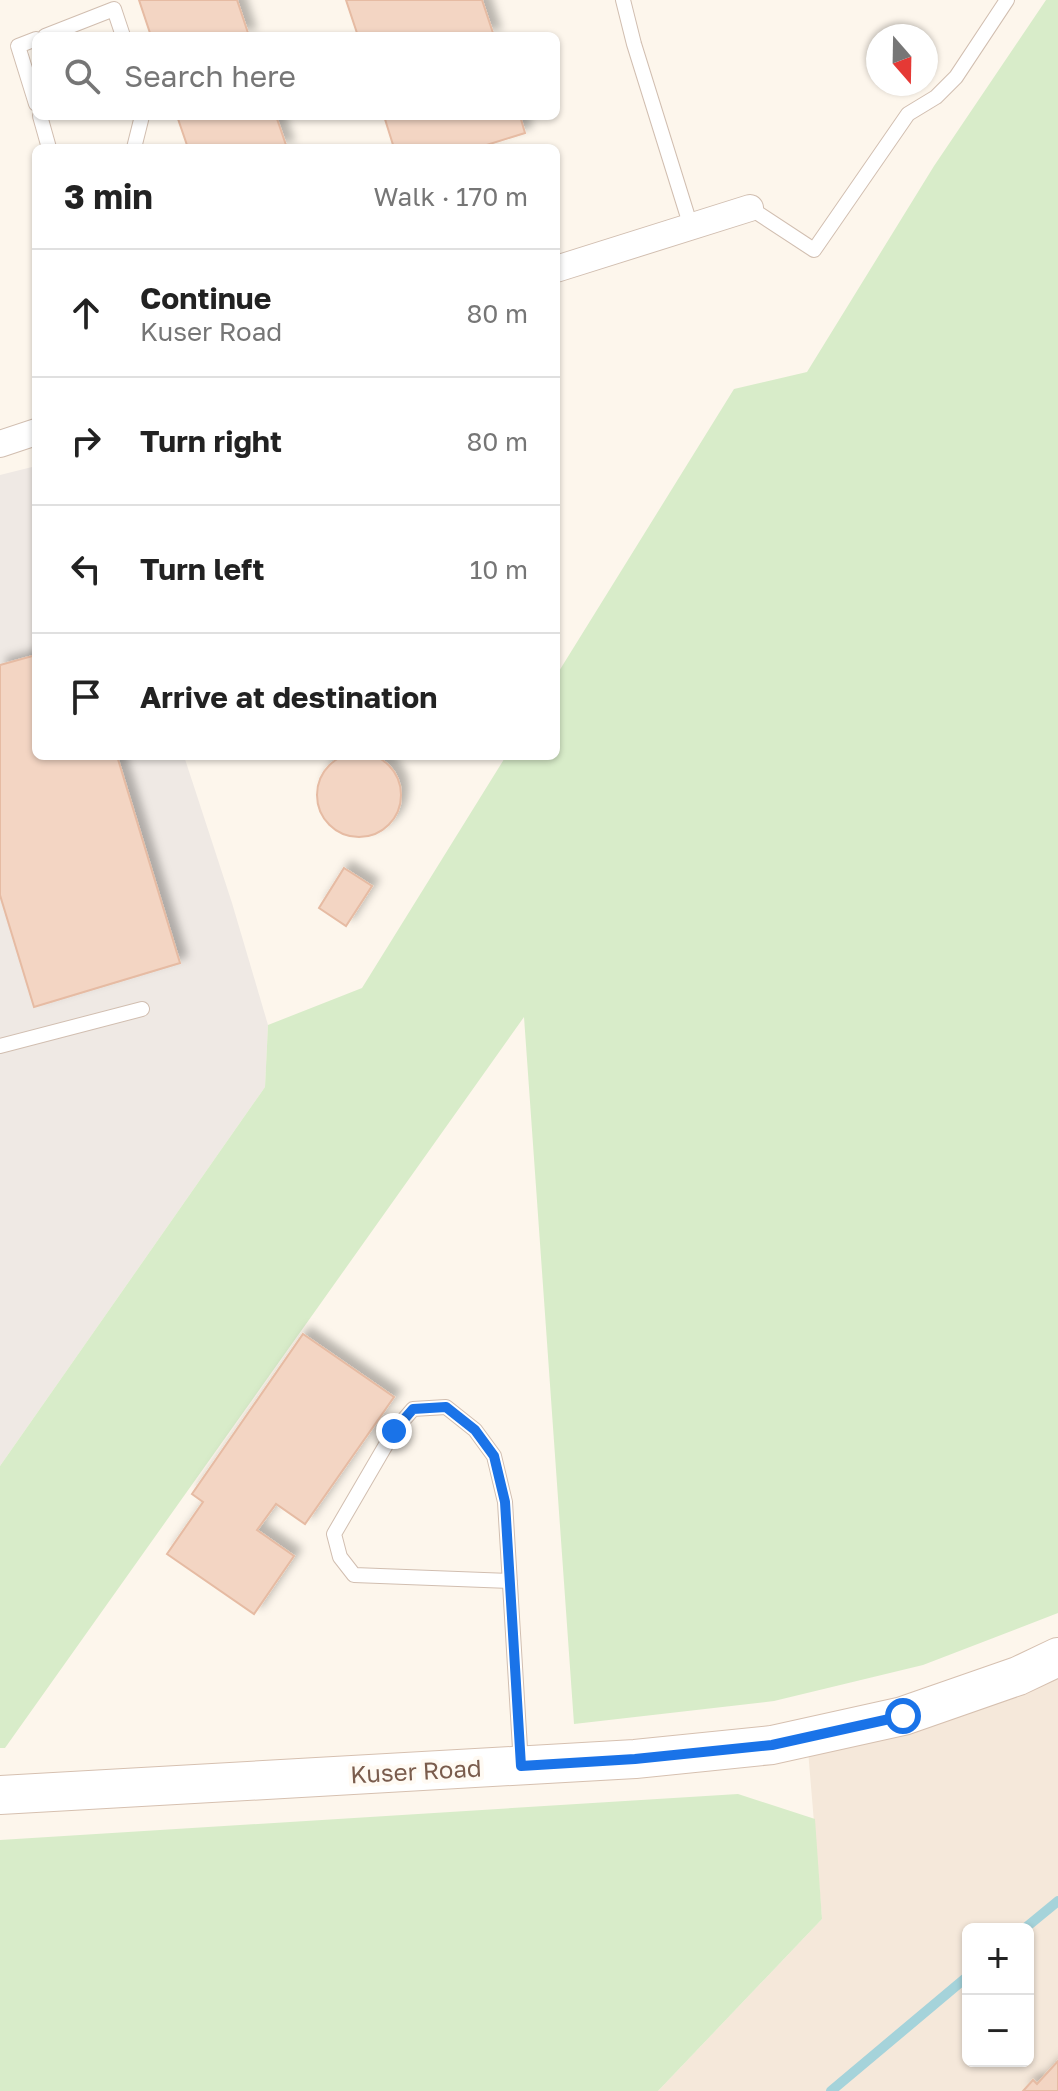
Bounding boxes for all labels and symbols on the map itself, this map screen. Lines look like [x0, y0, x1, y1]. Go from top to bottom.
north arrow [866, 24, 938, 96]
route end [376, 1413, 412, 1449]
route start [885, 1698, 921, 1734]
street label: Kuser Road [350, 1753, 482, 1788]

